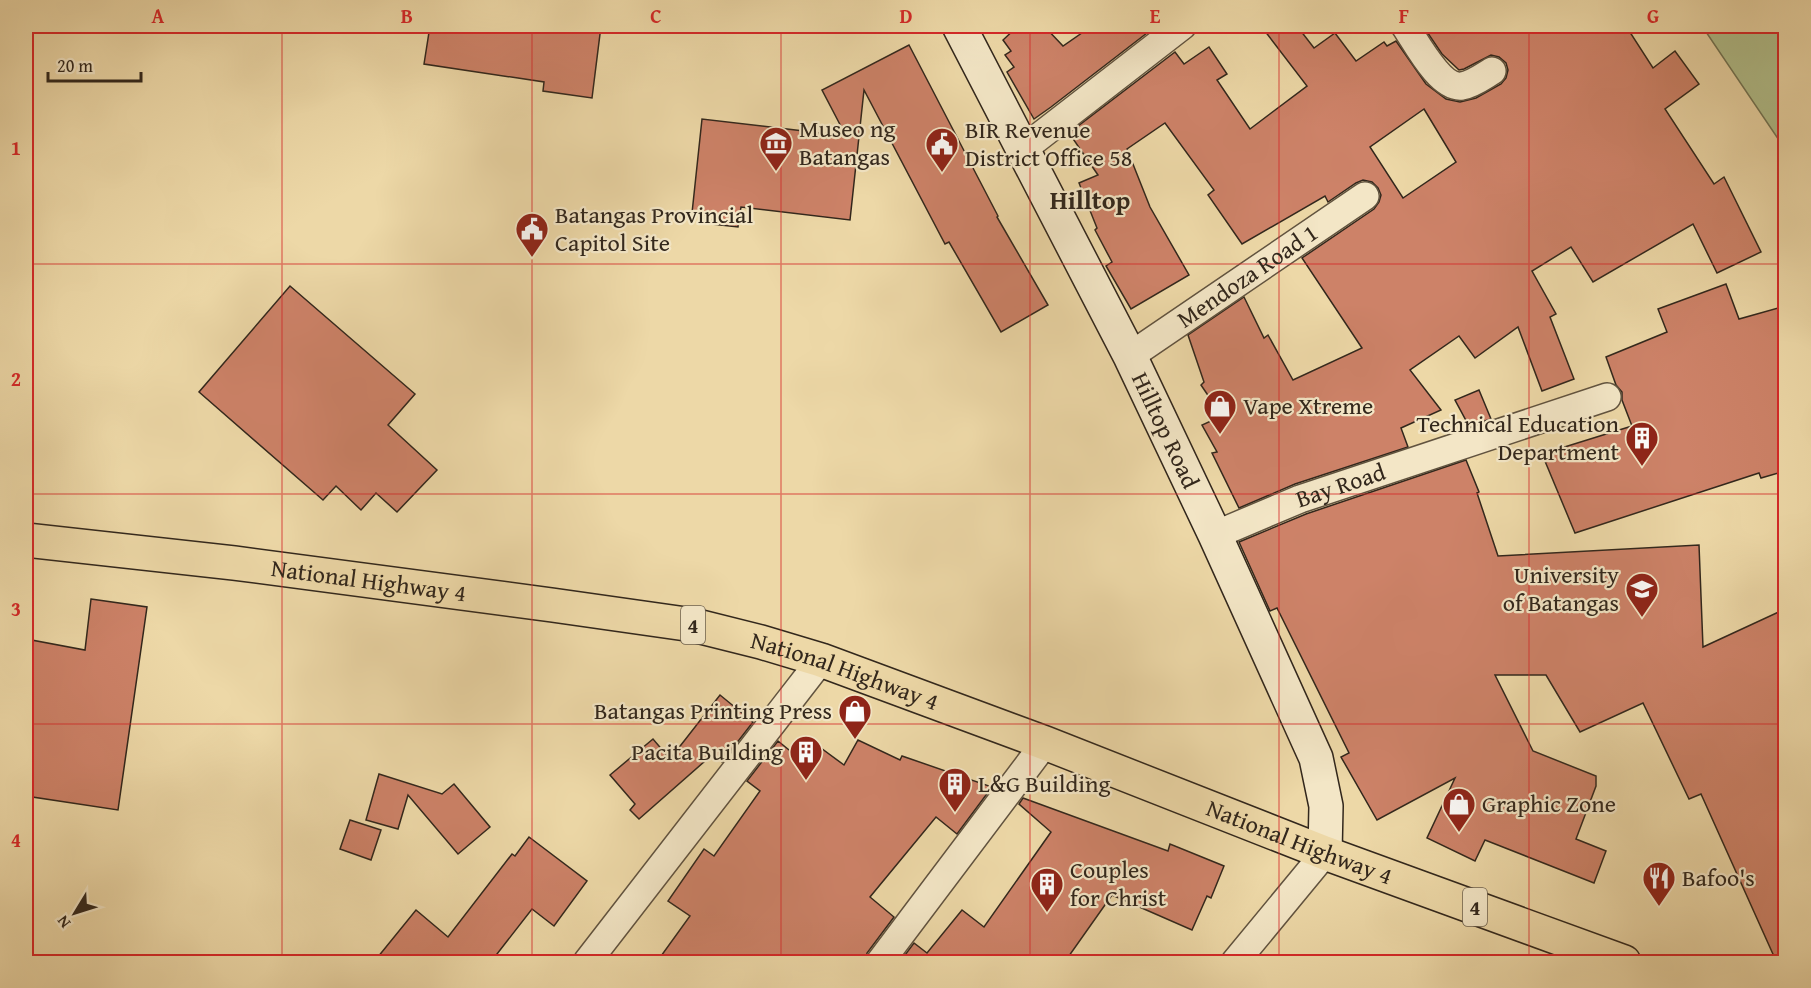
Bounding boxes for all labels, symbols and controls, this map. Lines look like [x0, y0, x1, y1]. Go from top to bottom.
text: A [152, 1, 165, 30]
text: B [401, 1, 413, 30]
text: C [650, 1, 662, 30]
text: D [899, 1, 913, 30]
text: E [1150, 1, 1161, 30]
text: F [1399, 1, 1409, 30]
text: G [1647, 1, 1659, 30]
scale bar [48, 45, 141, 83]
text: 20 m [57, 52, 93, 79]
place label: Museo ng Batangas [799, 111, 895, 174]
place label: BIR Revenue District Office 58 [965, 112, 1132, 175]
museum icon: Museo ng Batangas [758, 125, 794, 172]
public building icon: BIR Revenue District Office 58 [924, 126, 960, 173]
text: 1 [11, 133, 21, 162]
district label: Hilltop [1050, 180, 1131, 219]
place label: Batangas Provincial Capitol Site [555, 197, 753, 260]
public building icon: Batangas Provincial Capitol Site [514, 211, 550, 258]
street label: Mendoza Road 1 [1170, 215, 1325, 336]
text: 2 [11, 364, 21, 393]
street label: Hilltop Road [1123, 366, 1209, 494]
shop icon: Vape Xtreme [1202, 388, 1238, 435]
place label: Vape Xtreme [1243, 388, 1373, 423]
place label: Technical Education Department [1416, 406, 1620, 469]
building icon: Technical Education Department [1624, 420, 1660, 467]
street label: Bay Road [1291, 454, 1390, 516]
street label: National Highway 4 [269, 550, 468, 610]
place label: University of Batangas [1503, 557, 1619, 620]
school or university icon: University of Batangas [1624, 571, 1660, 618]
text: 3 [11, 594, 21, 623]
road number: 4 [681, 606, 705, 644]
street label: National Highway 4 [747, 622, 944, 719]
place label: Batangas Printing Press [594, 693, 832, 728]
shop icon: Batangas Printing Press [837, 693, 873, 740]
place label: Pacita Building [631, 734, 783, 769]
building icon: Pacita Building [788, 734, 824, 781]
building icon: L&G Building [937, 766, 973, 813]
place label: L&G Building [978, 766, 1110, 801]
shop icon: Graphic Zone [1441, 786, 1477, 833]
place label: Graphic Zone [1482, 786, 1616, 821]
street label: National Highway 4 [1201, 790, 1397, 893]
text: 4 [11, 825, 21, 854]
place label: Couples for Christ [1070, 852, 1167, 915]
restaurant icon: Bafoo's [1641, 860, 1677, 907]
place label: Bafoo's [1682, 860, 1755, 895]
building icon: Couples for Christ [1029, 866, 1065, 913]
north arrow [45, 883, 105, 943]
road number: 4 [1463, 888, 1487, 926]
text: N [50, 910, 76, 934]

